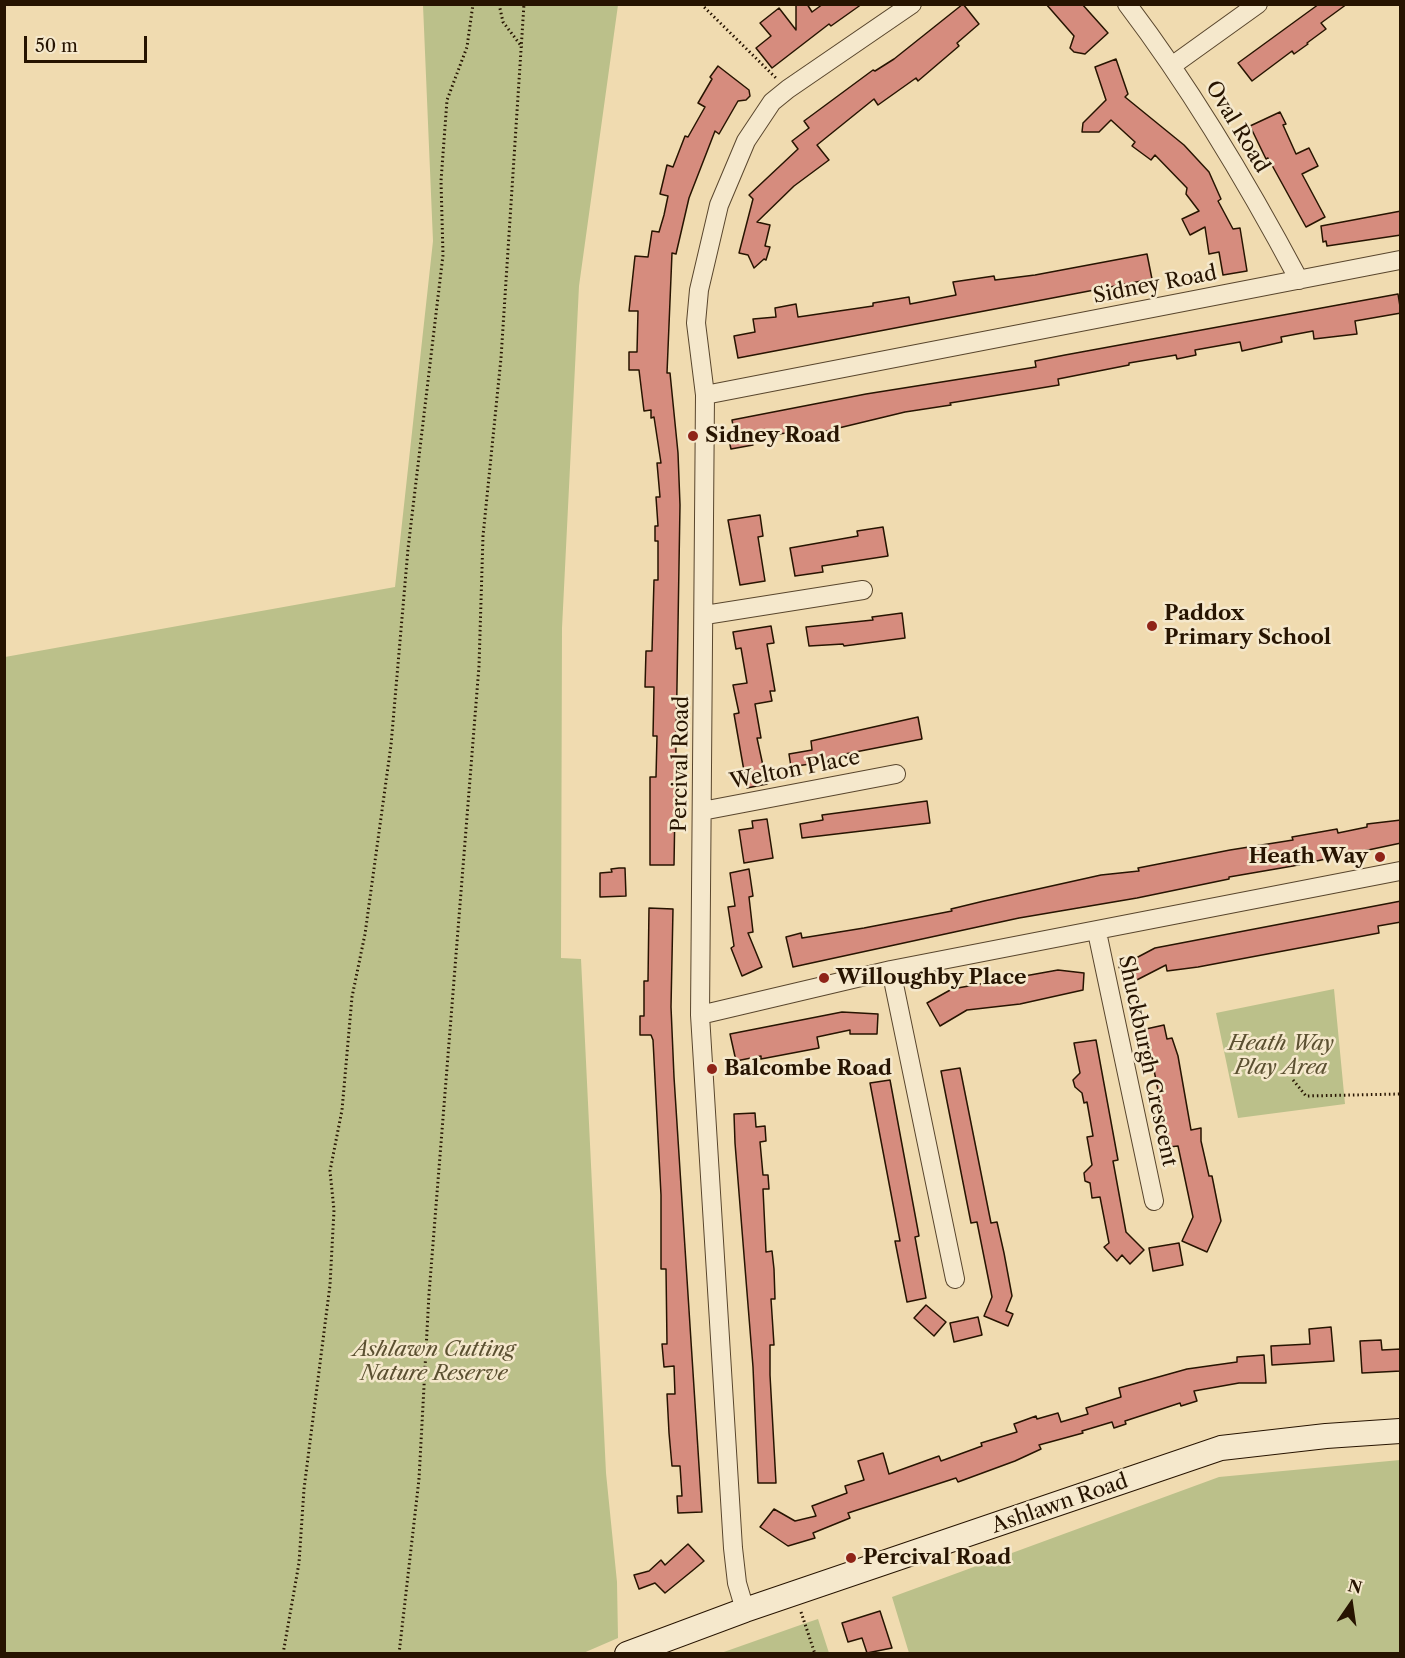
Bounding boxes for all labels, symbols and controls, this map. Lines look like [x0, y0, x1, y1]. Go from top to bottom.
scale bar [27, 24, 150, 62]
text: 50 m [35, 35, 78, 57]
street label: Oval Road [1200, 76, 1274, 178]
street label: Sidney Road [1091, 261, 1219, 309]
place label: Sidney Road [705, 423, 840, 449]
marker: Sidney Road [686, 429, 700, 443]
place label: Paddox Primary School [1164, 601, 1331, 651]
marker: Paddox Primary School [1145, 619, 1159, 633]
street label: Percival Road [667, 696, 695, 832]
street label: Welton Place [728, 745, 862, 795]
place label: Heath Way [1249, 844, 1368, 870]
marker: Heath Way [1373, 850, 1387, 864]
street label: Shuckburgh Crescent [1112, 953, 1182, 1169]
place label: Willoughby Place [836, 965, 1027, 991]
marker: Willoughby Place [817, 971, 831, 985]
park label: Heath Way Play Area [1228, 1031, 1334, 1081]
place label: Balcombe Road [724, 1056, 892, 1082]
marker: Balcombe Road [705, 1062, 719, 1076]
park label: Ashlawn Cutting Nature Reserve [353, 1337, 515, 1387]
street label: Ashlawn Road [988, 1469, 1132, 1539]
place label: Percival Road [863, 1545, 1011, 1571]
marker: Percival Road [844, 1551, 858, 1565]
north arrow [1321, 1574, 1381, 1634]
text: N [1346, 1575, 1364, 1598]

